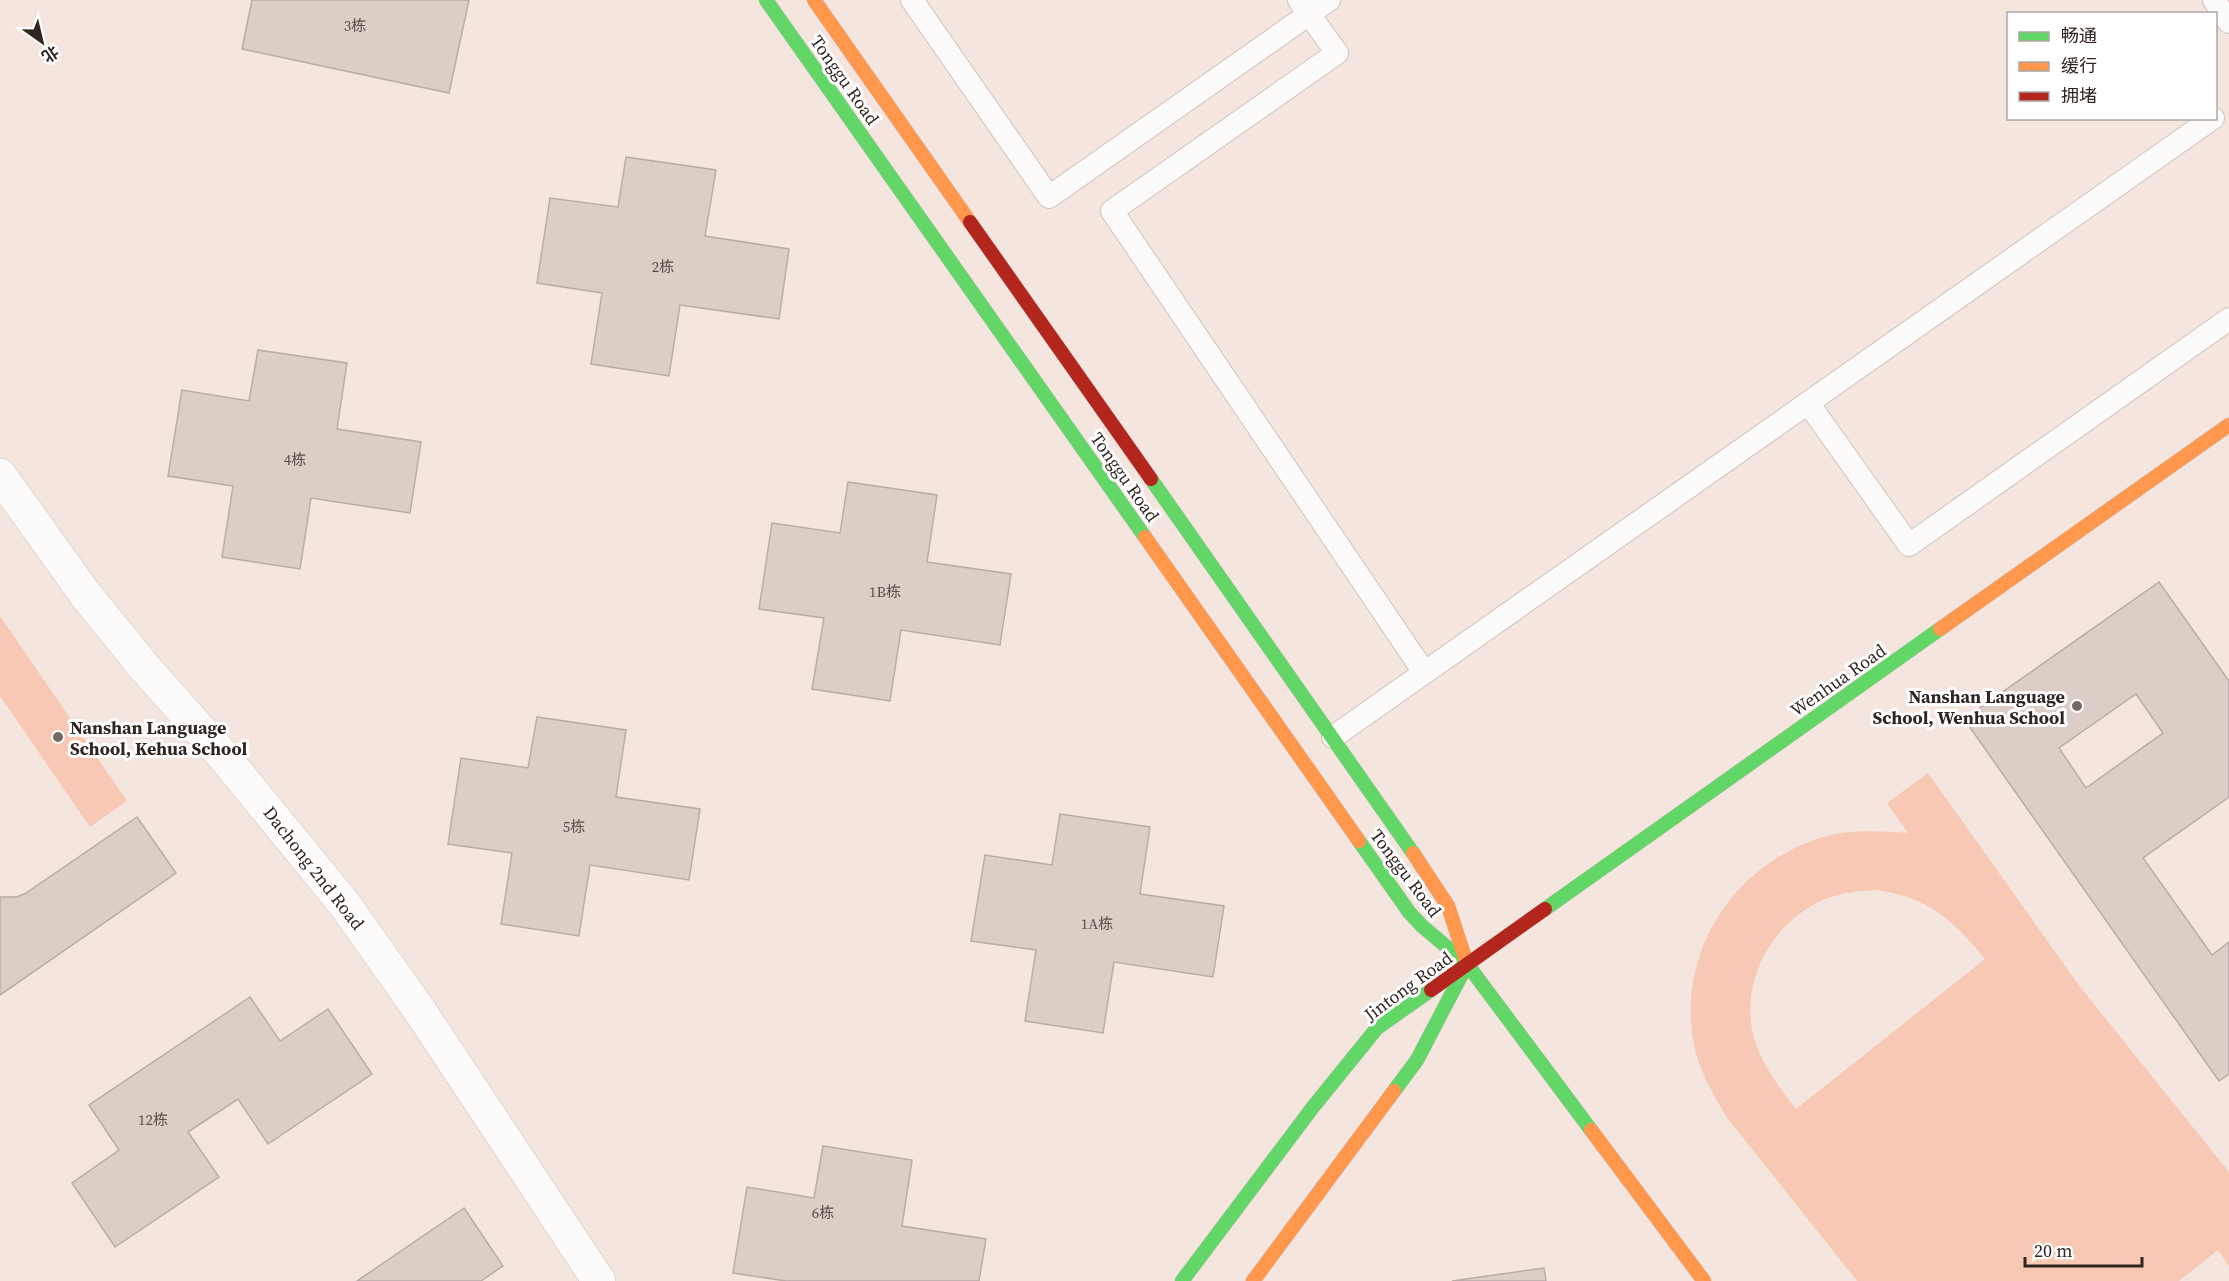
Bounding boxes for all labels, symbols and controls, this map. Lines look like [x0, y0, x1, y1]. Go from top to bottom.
north arrow [12, 12, 72, 72]
legend [2007, 12, 2217, 120]
house number: 3栋 [344, 15, 366, 36]
text: 畅通 [2061, 23, 2097, 48]
street label: Tonggu Road [805, 30, 885, 130]
text: 北 [38, 41, 63, 68]
text: 缓行 [2061, 53, 2097, 78]
text: 拥堵 [2061, 83, 2097, 108]
house number: 2栋 [652, 256, 674, 277]
street label: Tonggu Road [1085, 427, 1165, 527]
house number: 4栋 [284, 449, 306, 470]
house number: 1B栋 [869, 581, 901, 602]
street label: Wenhua Road [1785, 638, 1891, 722]
place label: Nanshan Language School, Wenhua School [1873, 684, 2065, 730]
marker: Nanshan Language School, Wenhua School [2070, 699, 2084, 713]
place label: Nanshan Language School, Kehua School [70, 715, 248, 761]
marker: Nanshan Language School, Kehua School [51, 730, 65, 744]
street label: Dachong 2nd Road [258, 801, 370, 935]
house number: 5栋 [563, 816, 585, 837]
street label: Tonggu Road [1365, 824, 1447, 922]
house number: 1A栋 [1081, 913, 1113, 934]
street label: Jintong Road [1358, 945, 1457, 1027]
house number: 12栋 [138, 1109, 168, 1130]
house number: 6栋 [812, 1202, 834, 1223]
scale bar [2025, 1230, 2142, 1268]
text: 20 m [2034, 1238, 2072, 1263]

